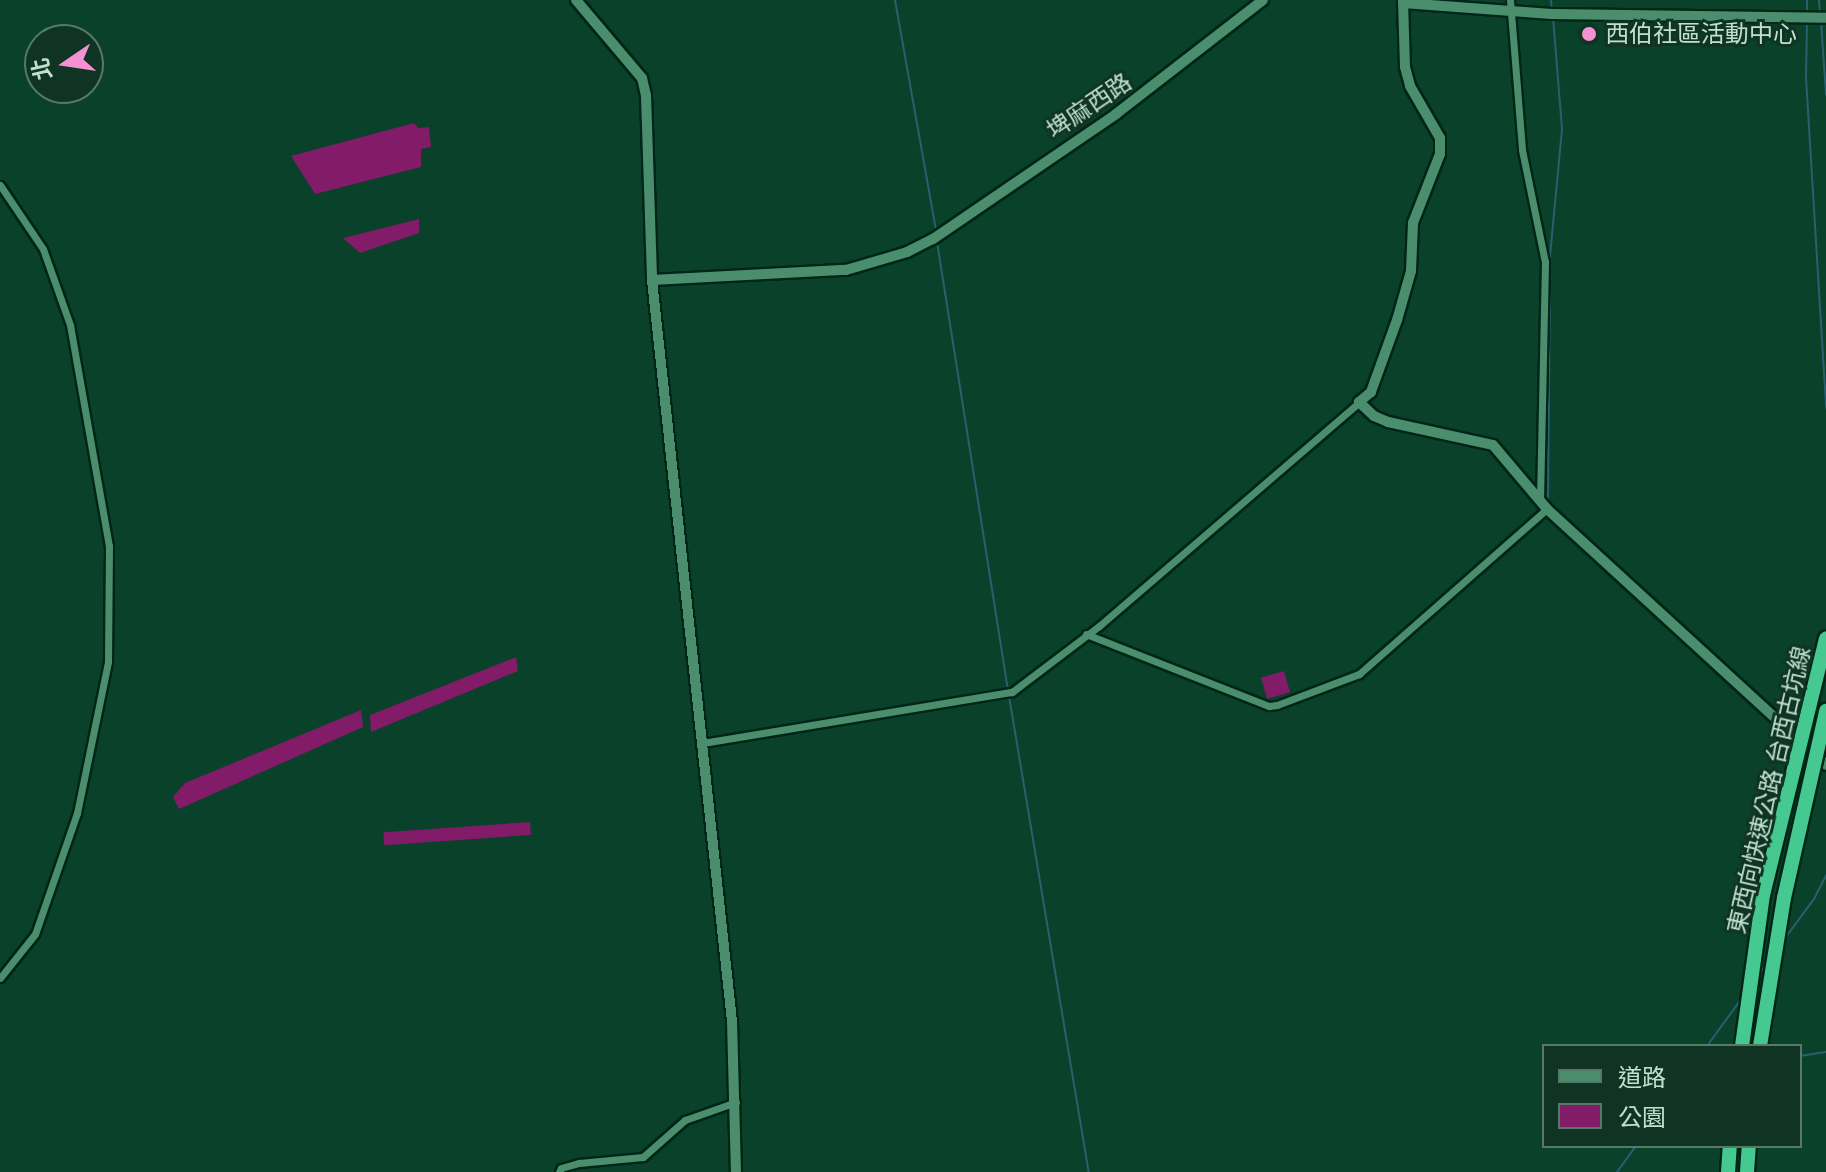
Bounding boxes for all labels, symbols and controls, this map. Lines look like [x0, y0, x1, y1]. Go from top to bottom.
place label: 西伯社區活動中心 [1605, 20, 1797, 48]
north arrow [24, 24, 104, 104]
marker: 西伯社區活動中心 [1580, 25, 1598, 43]
text: 北 [24, 55, 60, 83]
street label: 埤麻西路 [1041, 67, 1137, 145]
street label: 東西向快速公路 台西古坑線 [1722, 643, 1816, 937]
legend [1542, 1044, 1802, 1148]
text: 道路 [1618, 1061, 1666, 1094]
text: 公園 [1618, 1101, 1666, 1134]

